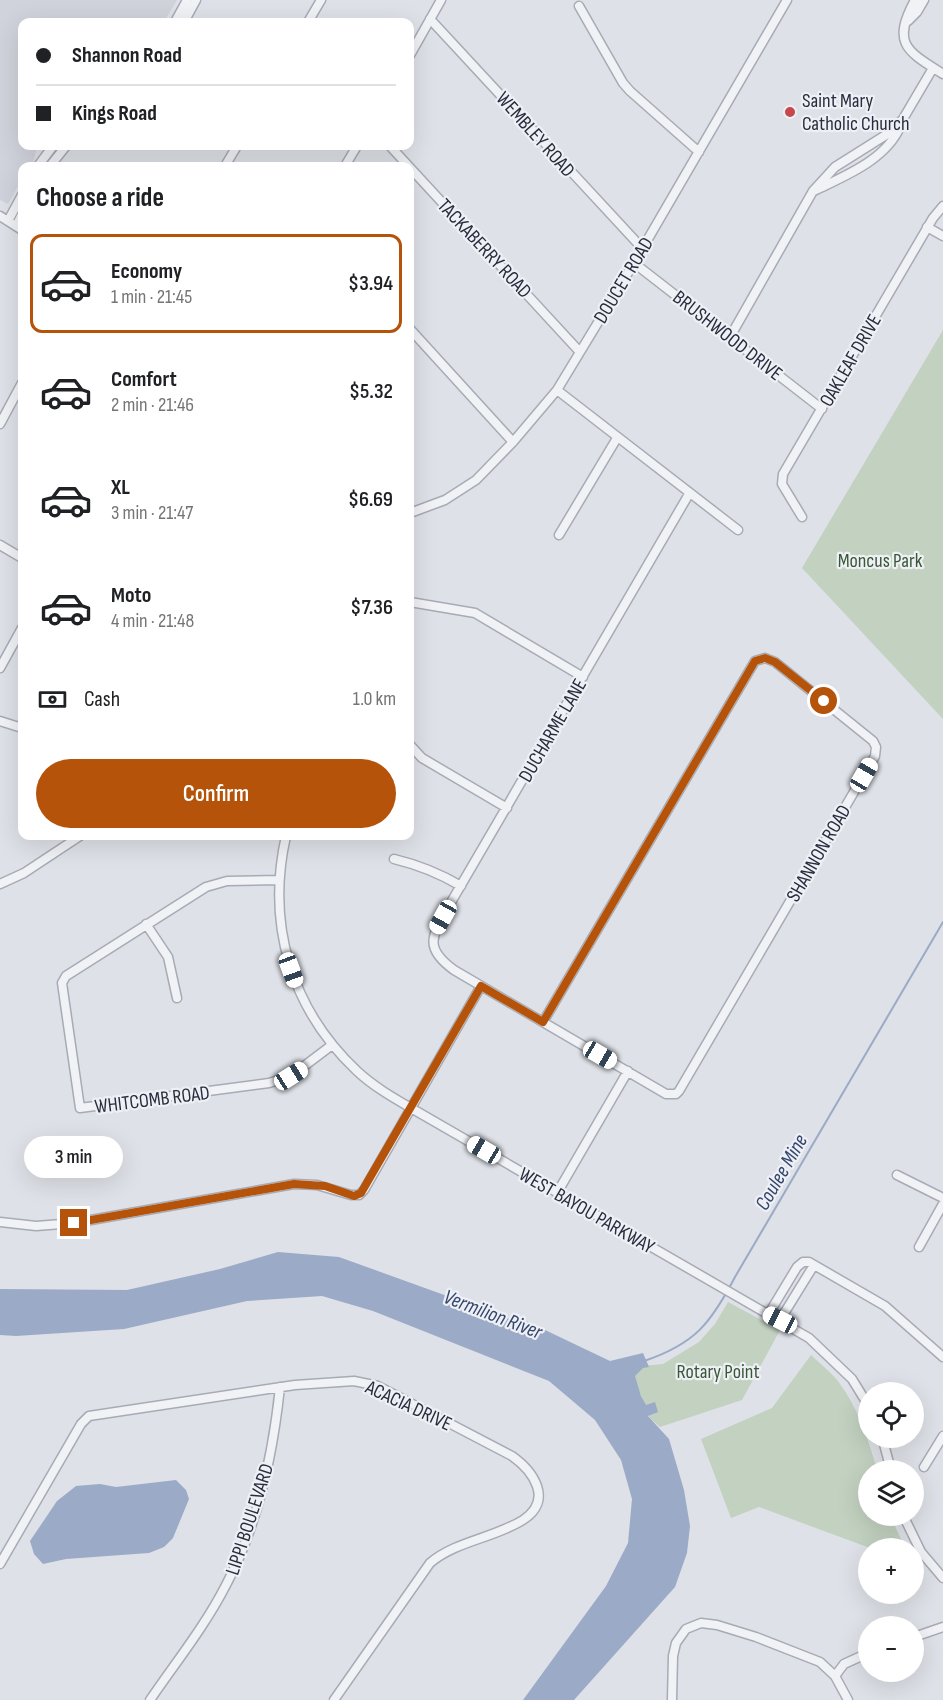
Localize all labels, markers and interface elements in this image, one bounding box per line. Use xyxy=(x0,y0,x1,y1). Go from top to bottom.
text: Shannon Road xyxy=(72,42,182,69)
street label: WEMBLEY ROAD xyxy=(491,87,580,182)
place label: Saint Mary Catholic Church xyxy=(802,89,910,136)
text: Kings Road xyxy=(72,100,157,127)
marker: Saint Mary Catholic Church xyxy=(783,105,797,119)
text: Choose a ride xyxy=(36,182,164,214)
street label: TACKABERRY ROAD xyxy=(432,194,536,303)
street label: DOUCET ROAD xyxy=(589,233,659,328)
icon: car xyxy=(39,257,93,311)
text: Economy xyxy=(111,258,182,285)
text: $3.94 xyxy=(348,270,393,297)
text: 1 min · 21:45 xyxy=(111,285,192,309)
street label: BRUSHWOOD DRIVE xyxy=(668,286,787,386)
street label: OAKLEAF DRIVE xyxy=(815,310,887,411)
icon: car xyxy=(39,365,93,419)
text: Comfort xyxy=(111,366,177,393)
text: $5.32 xyxy=(349,378,393,405)
text: 2 min · 21:46 xyxy=(111,393,194,417)
icon: car xyxy=(39,473,93,527)
text: XL xyxy=(111,474,130,501)
text: $6.69 xyxy=(348,486,393,513)
text: 3 min · 21:47 xyxy=(111,501,193,525)
park label: Moncus Park xyxy=(838,549,923,573)
icon: car xyxy=(39,581,93,635)
text: Moto xyxy=(111,582,151,609)
text: $7.36 xyxy=(350,594,393,621)
text: 4 min · 21:48 xyxy=(111,609,194,633)
street label: DUCHARME LANE xyxy=(514,675,592,786)
icon: cash xyxy=(36,683,69,716)
text: Cash xyxy=(84,686,120,713)
text: 1.0 km xyxy=(353,687,396,711)
route start xyxy=(810,687,837,714)
car xyxy=(847,755,881,795)
button: Confirm xyxy=(36,759,396,828)
street label: SHANNON ROAD xyxy=(781,801,856,906)
car xyxy=(426,897,460,937)
car xyxy=(276,950,306,990)
car xyxy=(580,1038,620,1072)
car xyxy=(271,1059,311,1093)
street label: WHITCOMB ROAD xyxy=(93,1081,211,1119)
water label: Coulee Mine xyxy=(750,1130,813,1215)
car xyxy=(464,1133,504,1167)
callout: 3 min xyxy=(25,1136,124,1178)
text: 3 min xyxy=(55,1145,92,1169)
street label: WEST BAYOU PARKWAY xyxy=(515,1162,659,1260)
route end xyxy=(60,1209,87,1236)
water label: Vermilion River xyxy=(440,1284,547,1345)
car xyxy=(760,1304,800,1336)
park label: Rotary Point xyxy=(676,1360,760,1384)
street label: ACACIA DRIVE xyxy=(361,1375,456,1436)
map controls xyxy=(858,1382,924,1682)
button: locate xyxy=(858,1382,924,1448)
street label: LIPPI BOULEVARD xyxy=(221,1460,279,1578)
button: layers xyxy=(858,1460,924,1526)
button: + xyxy=(858,1538,924,1604)
button: − xyxy=(858,1616,924,1682)

